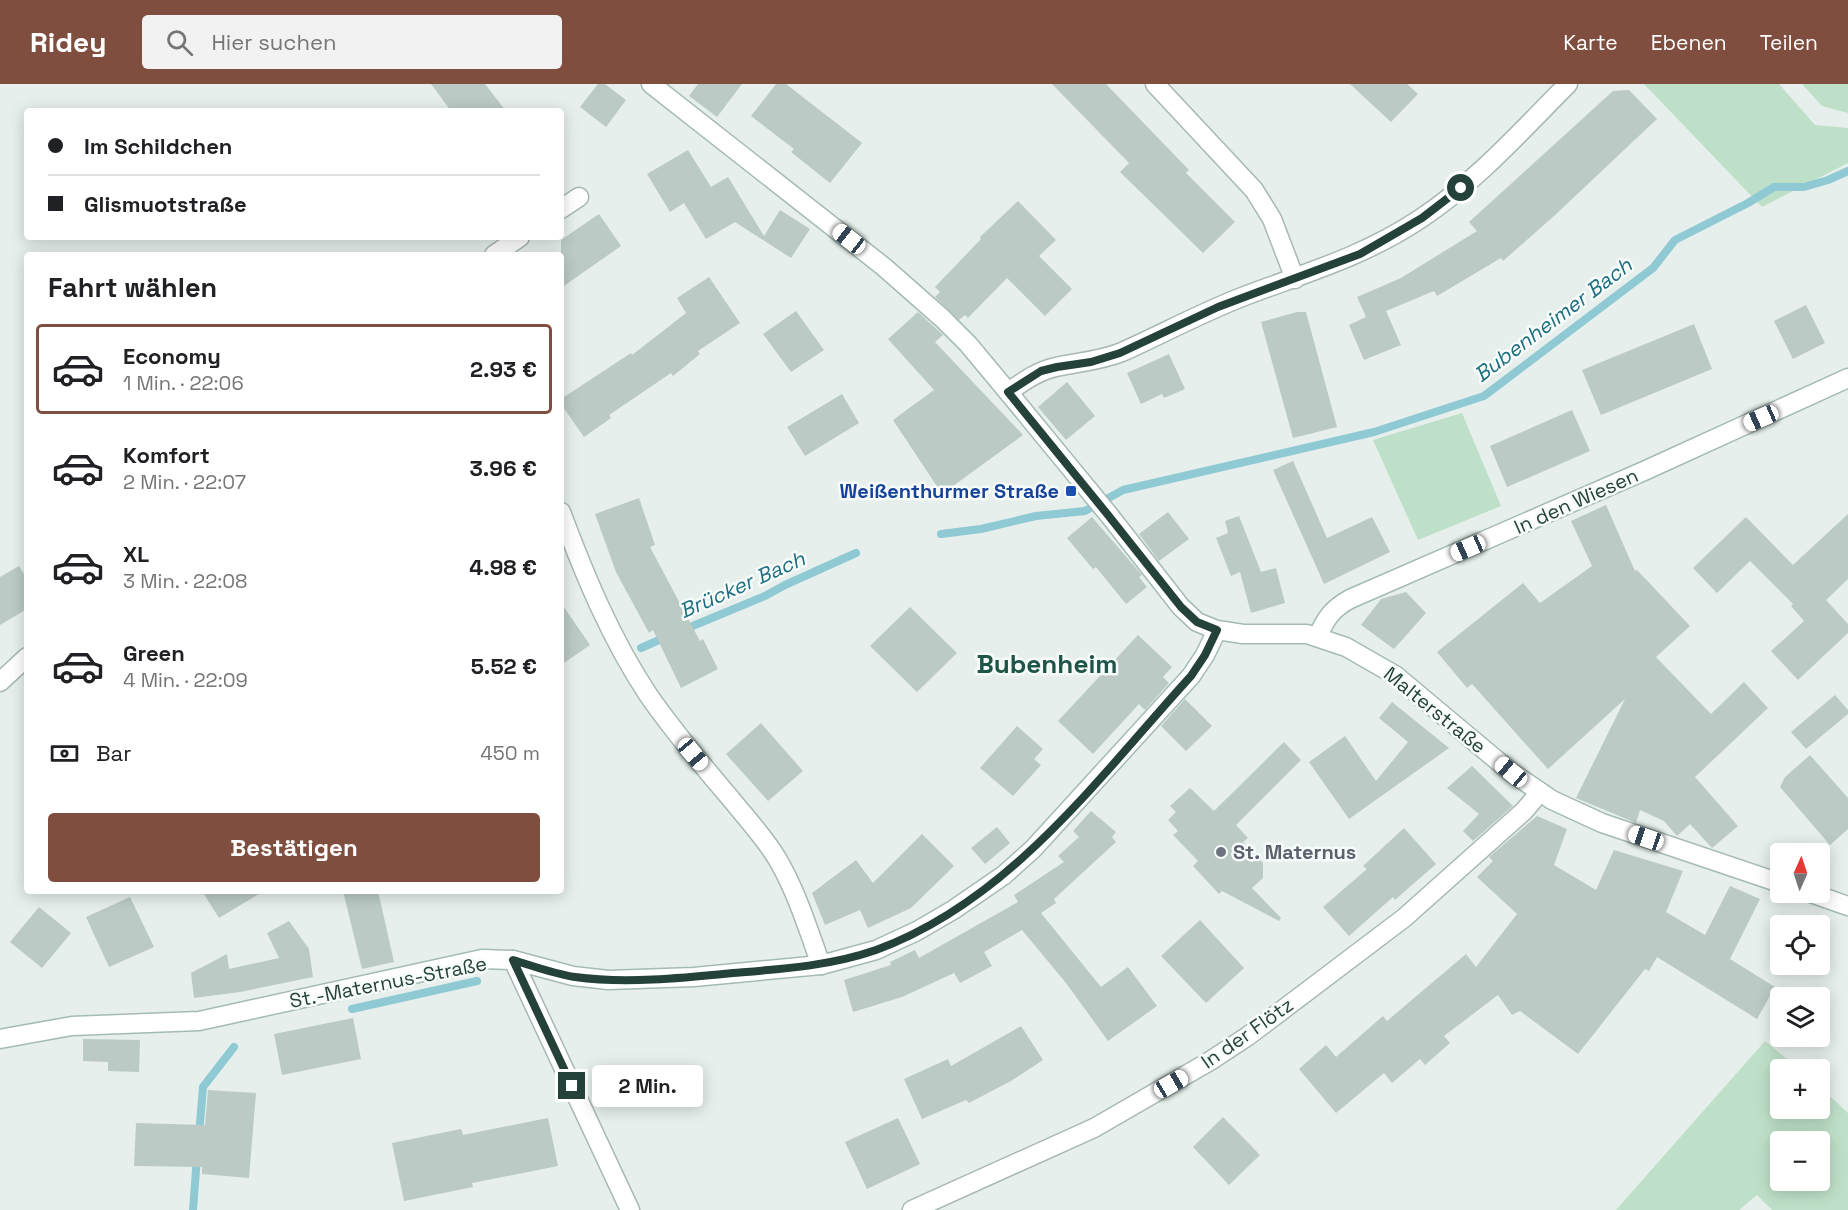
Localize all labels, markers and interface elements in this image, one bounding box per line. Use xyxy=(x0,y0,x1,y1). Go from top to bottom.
search box xyxy=(142,15,562,69)
text: Ridey xyxy=(30,24,106,60)
icon: search xyxy=(163,26,196,59)
text: Hier suchen xyxy=(211,28,336,56)
text: Karte xyxy=(1563,29,1618,56)
text: Ebenen xyxy=(1651,29,1727,56)
text: Teilen xyxy=(1760,29,1818,56)
text: Im Schildchen xyxy=(84,132,232,160)
route start xyxy=(1447,174,1474,201)
text: Glismuotstraße xyxy=(84,190,247,218)
car xyxy=(829,221,869,257)
water label: Bubenheimer Bach xyxy=(1468,251,1638,388)
text: Fahrt wählen xyxy=(48,270,217,305)
icon: car xyxy=(51,342,105,396)
text: Economy xyxy=(123,342,221,370)
text: 2.93 € xyxy=(470,355,537,383)
text: 1 Min. · 22:06 xyxy=(123,370,244,396)
car xyxy=(1741,402,1781,434)
icon: car xyxy=(51,441,105,495)
text: Komfort xyxy=(123,441,210,469)
text: 3.96 € xyxy=(469,454,537,482)
street label: In den Wiesen xyxy=(1510,462,1642,540)
text: 2 Min. · 22:07 xyxy=(123,469,246,495)
place label: Weißenthurmer Straße xyxy=(840,478,1059,504)
marker: Weißenthurmer Straße xyxy=(1064,484,1078,498)
car xyxy=(1448,532,1488,564)
icon: car xyxy=(51,540,105,594)
text: XL xyxy=(123,540,149,568)
water label: Brücker Bach xyxy=(675,544,810,624)
text: 4.98 € xyxy=(469,553,537,581)
text: 3 Min. · 22:08 xyxy=(123,568,248,594)
icon: car xyxy=(51,639,105,693)
text: Green xyxy=(123,639,185,667)
district label: Bubenheim xyxy=(976,647,1118,681)
text: 5.52 € xyxy=(471,652,537,680)
street label: Malterstraße xyxy=(1379,661,1491,759)
text: 4 Min. · 22:09 xyxy=(123,667,248,693)
car xyxy=(675,734,711,774)
icon: cash xyxy=(48,737,81,770)
text: Bar xyxy=(96,739,132,767)
text: 450 m xyxy=(480,740,540,766)
car xyxy=(1491,754,1531,790)
button: Bestätigen xyxy=(48,813,540,882)
car xyxy=(1626,824,1666,852)
place label: St. Maternus xyxy=(1233,839,1356,865)
north arrow xyxy=(1770,843,1830,903)
map controls xyxy=(1770,843,1830,1191)
marker: St. Maternus xyxy=(1214,845,1228,859)
button: locate xyxy=(1770,915,1830,975)
street label: St.-Maternus-Straße xyxy=(287,950,489,1014)
button: layers xyxy=(1770,987,1830,1047)
street label: In der Flötz xyxy=(1196,992,1298,1074)
button: + xyxy=(1770,1059,1830,1119)
callout: 2 Min. xyxy=(593,1065,704,1107)
car xyxy=(1151,1067,1191,1101)
route end xyxy=(558,1072,585,1099)
text: 2 Min. xyxy=(618,1073,677,1099)
button: − xyxy=(1770,1131,1830,1191)

